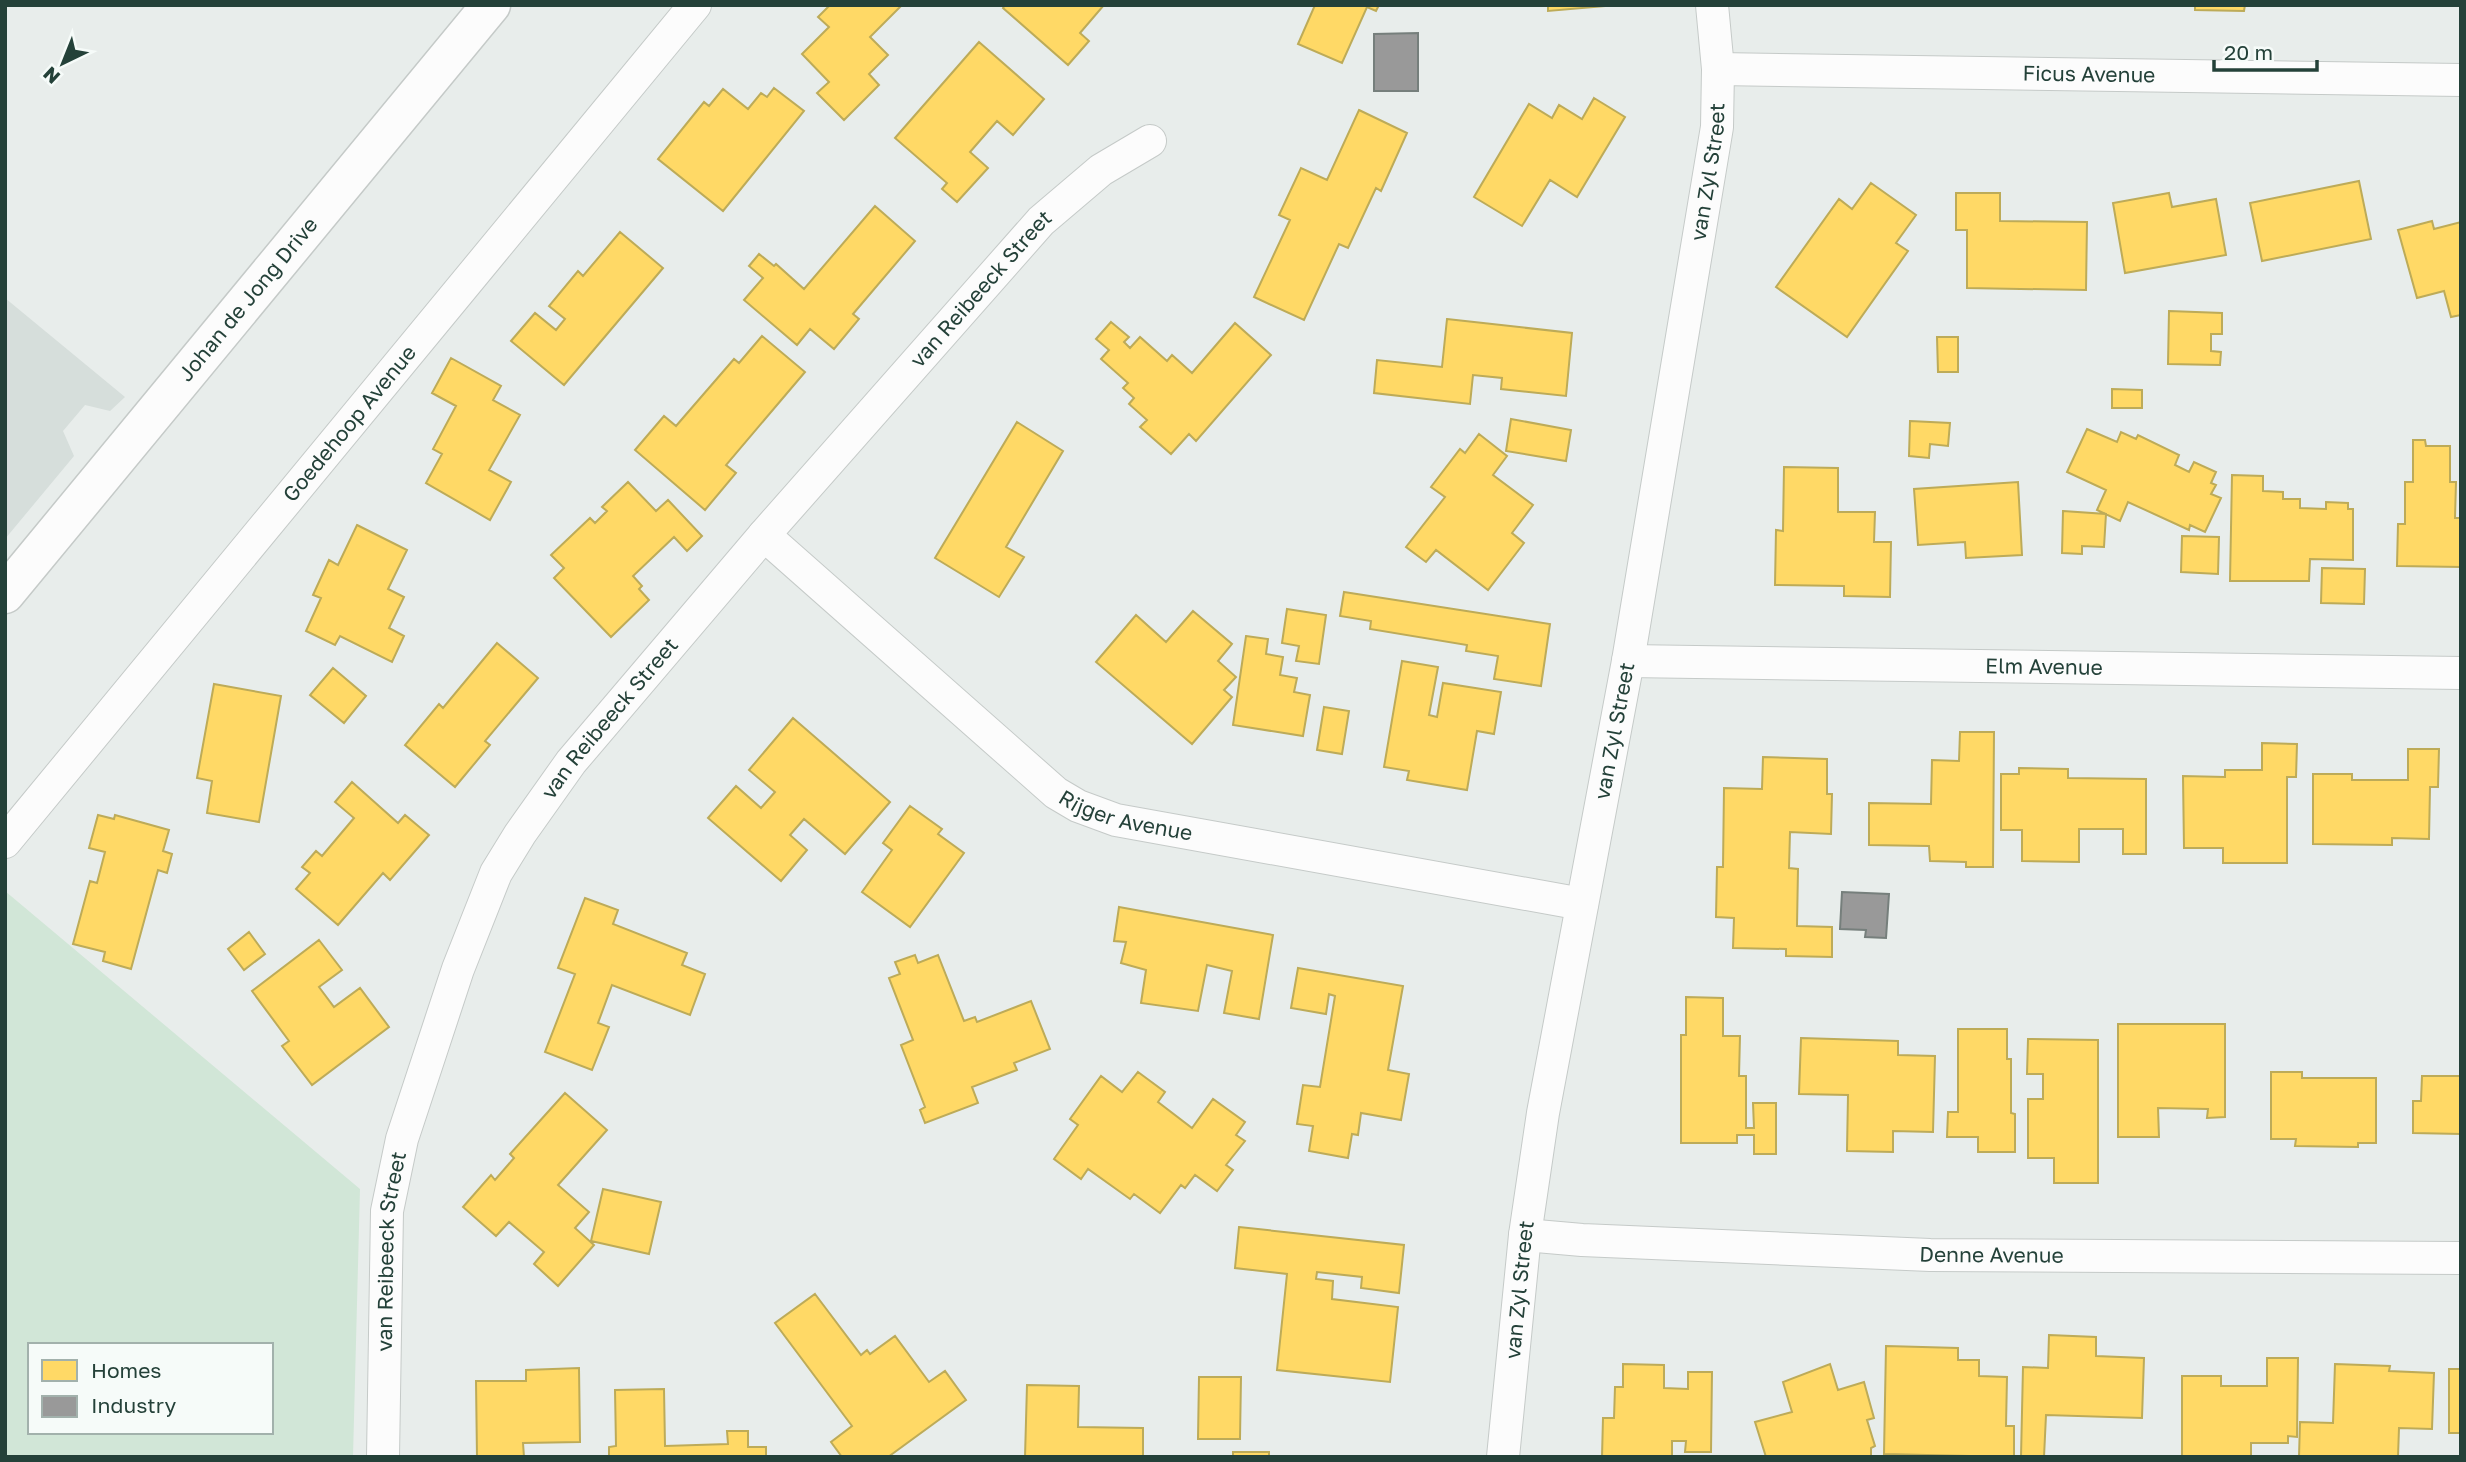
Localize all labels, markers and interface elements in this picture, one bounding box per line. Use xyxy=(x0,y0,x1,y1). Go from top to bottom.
north arrow xyxy=(28,28,98,98)
scale bar xyxy=(2214,28,2317,72)
text: 20 m xyxy=(2224,39,2273,65)
street label: Ficus Avenue xyxy=(2022,60,2156,87)
text: N xyxy=(38,62,64,89)
street label: van Zyl Street xyxy=(1684,103,1729,243)
street label: van Reibeeck Street xyxy=(904,204,1056,372)
street label: Johan de Jong Drive xyxy=(172,211,323,386)
street label: Goedehoop Avenue xyxy=(277,340,421,507)
street label: van Reibeeck Street xyxy=(535,632,683,804)
street label: Elm Avenue xyxy=(1985,652,2103,680)
street label: van Zyl Street xyxy=(1588,660,1639,802)
street label: Rijger Avenue xyxy=(1054,784,1195,846)
street label: van Reibeeck Street xyxy=(371,1149,411,1352)
street label: van Zyl Street xyxy=(1499,1219,1539,1360)
street label: Denne Avenue xyxy=(1919,1241,2064,1268)
legend xyxy=(28,1343,273,1434)
text: Homes xyxy=(91,1357,161,1383)
text: Industry xyxy=(91,1392,176,1418)

